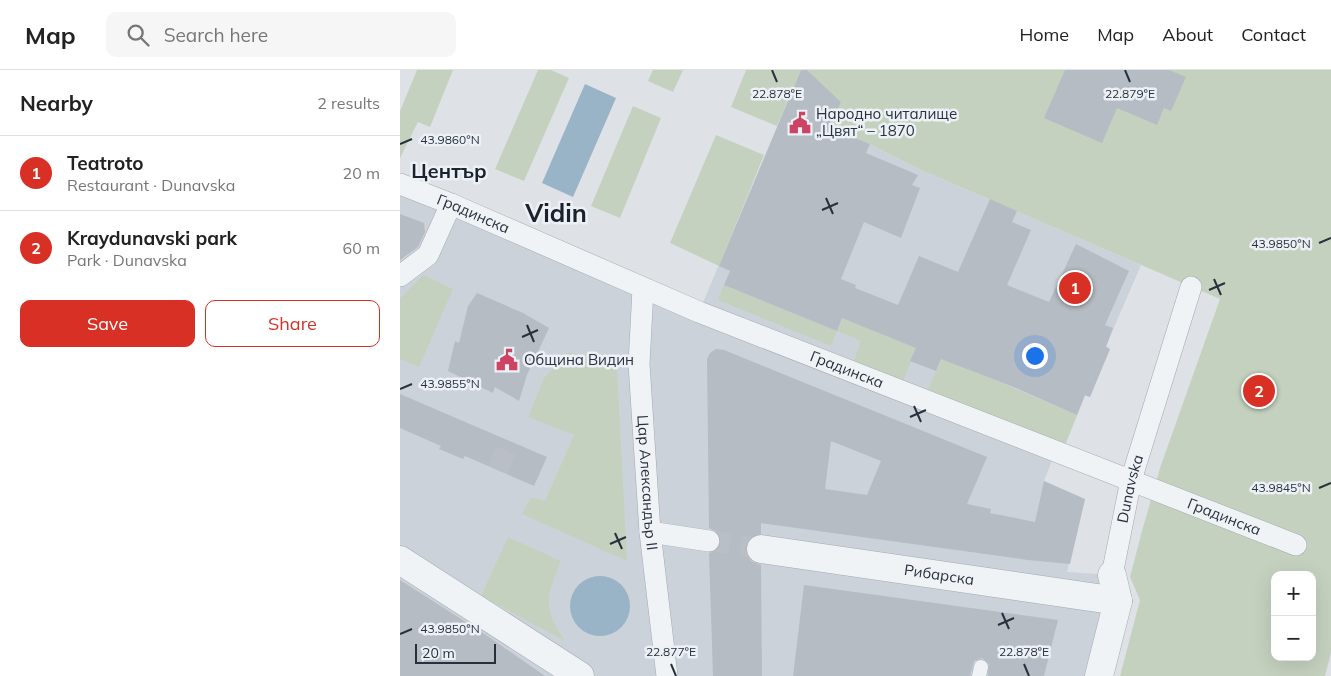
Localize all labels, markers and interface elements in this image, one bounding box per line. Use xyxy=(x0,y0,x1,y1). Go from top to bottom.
search box xyxy=(106,12,456,57)
text: Map xyxy=(25,20,76,50)
icon: search xyxy=(124,21,152,49)
text: Search here xyxy=(164,23,268,47)
text: Home xyxy=(1019,23,1069,46)
text: Map xyxy=(1097,23,1134,46)
text: About xyxy=(1162,23,1213,46)
text: Contact xyxy=(1241,23,1306,46)
text: 22.878°E xyxy=(752,86,802,101)
text: 22.879°E xyxy=(1105,86,1155,101)
text: Nearby xyxy=(20,90,93,116)
text: 2 results xyxy=(317,93,380,113)
place label: Народно читалище „Цвят“ – 1870 xyxy=(816,104,957,140)
public building icon: Народно читалище „Цвят“ – 1870 xyxy=(787,110,813,136)
text: 43.9860°N xyxy=(420,132,480,147)
text: Teatroto xyxy=(67,151,144,175)
district label: Център xyxy=(411,158,487,183)
text: 1 xyxy=(31,163,41,183)
text: 20 m xyxy=(343,163,380,183)
text: Restaurant · Dunavska xyxy=(67,175,235,195)
street label: Градинска xyxy=(434,189,513,237)
district label: Vidin xyxy=(524,197,587,228)
text: Kraydunavski park xyxy=(67,226,237,250)
text: 43.9850°N xyxy=(1251,236,1311,251)
text: 2 xyxy=(31,238,41,258)
text: 60 m xyxy=(343,238,380,258)
text: Park · Dunavska xyxy=(67,250,187,270)
pin: 1 xyxy=(1059,269,1091,307)
button: Save xyxy=(20,300,195,347)
button: Share xyxy=(205,300,380,347)
your location xyxy=(1022,343,1048,369)
street label: Градинска xyxy=(808,346,887,392)
public building icon: Община Видин xyxy=(494,347,520,373)
place label: Община Видин xyxy=(524,350,634,369)
pin: 2 xyxy=(1243,372,1275,410)
text: 43.9855°N xyxy=(420,376,480,391)
street label: Цар Александър II xyxy=(633,414,662,551)
street label: Dunavska xyxy=(1113,452,1147,525)
text: 43.9845°N xyxy=(1251,480,1311,495)
street label: Градинска xyxy=(1185,494,1264,539)
street label: Рибарска xyxy=(903,560,975,589)
map controls xyxy=(1271,571,1316,661)
button: + xyxy=(1271,571,1316,616)
button: − xyxy=(1271,616,1316,661)
text: 43.9850°N xyxy=(420,621,480,636)
scale bar xyxy=(415,641,496,664)
text: 20 m xyxy=(422,644,455,662)
text: 22.877°E xyxy=(646,644,696,659)
text: 22.878°E xyxy=(999,644,1049,659)

